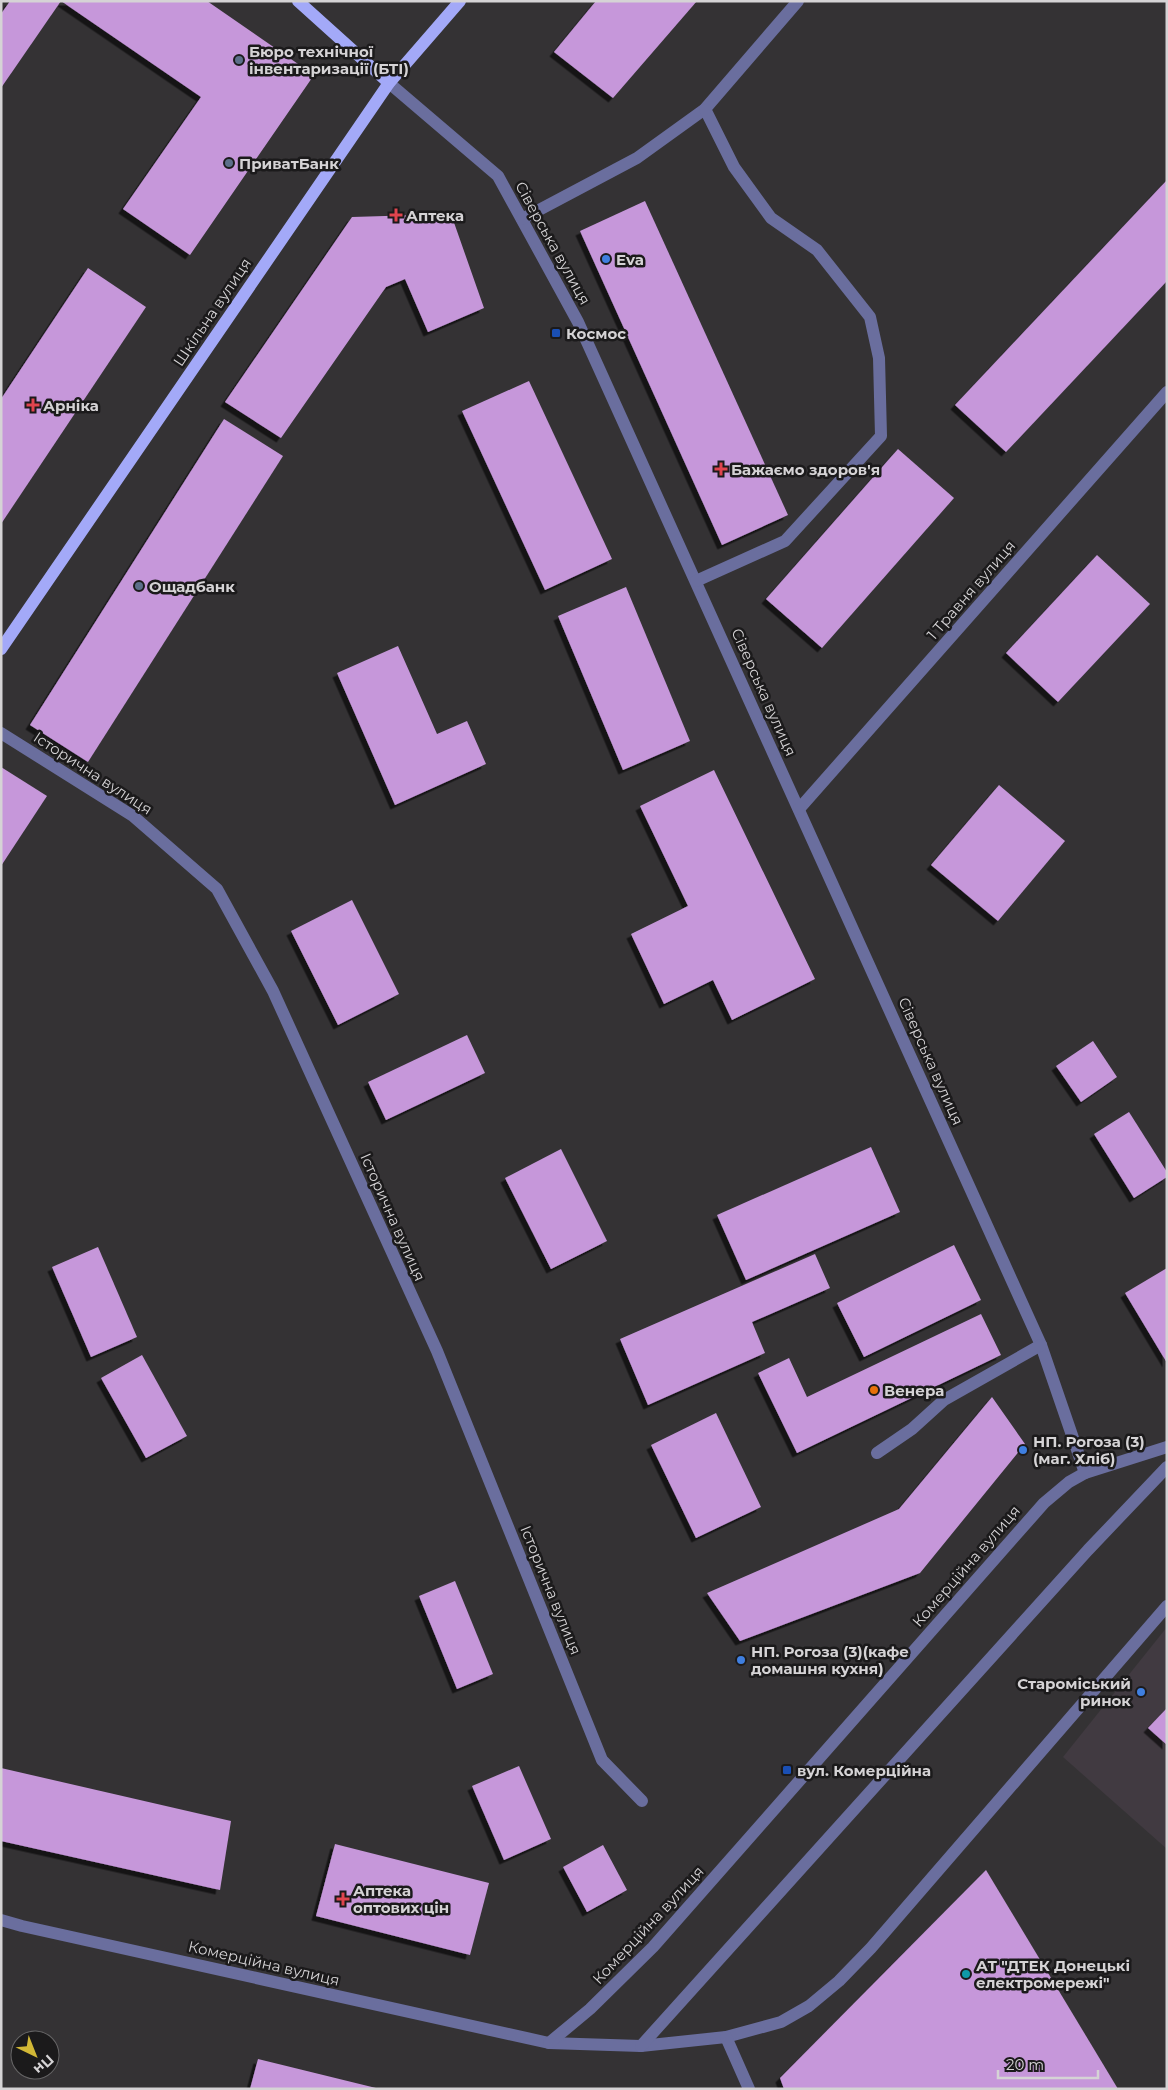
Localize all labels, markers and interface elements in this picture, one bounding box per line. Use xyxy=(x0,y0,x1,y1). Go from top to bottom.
place label: Бюро технічної інвентаризації (БТІ) xyxy=(249,42,409,78)
marker: Бюро технічної інвентаризації (БТІ) xyxy=(233,54,245,66)
place label: ПриватБанк xyxy=(239,154,339,173)
marker: ПриватБанк xyxy=(223,157,235,169)
street label: Сіверська вулиця xyxy=(511,178,595,308)
place label: Аптека xyxy=(406,206,464,225)
marker: Аптека xyxy=(390,209,402,221)
place label: Eva xyxy=(616,250,644,269)
marker: Eva xyxy=(600,253,612,265)
street label: Шкільна вулиця xyxy=(169,254,255,370)
place label: Космос xyxy=(566,324,626,343)
marker: Космос xyxy=(550,327,562,339)
place label: Арніка xyxy=(43,396,99,415)
marker: Арніка xyxy=(27,399,39,411)
place label: Бажаємо здоров'я xyxy=(731,460,880,479)
marker: Бажаємо здоров'я xyxy=(715,463,727,475)
street label: 1 Травня вулиця xyxy=(923,536,1019,644)
place label: Ощадбанк xyxy=(149,577,235,596)
marker: Ощадбанк xyxy=(133,580,145,592)
street label: Сіверська вулиця xyxy=(727,625,801,759)
street label: Історична вулиця xyxy=(30,727,156,819)
street label: Сіверська вулиця xyxy=(894,994,968,1128)
street label: Історична вулиця xyxy=(356,1150,430,1284)
place label: Венера xyxy=(884,1381,944,1400)
marker: Венера xyxy=(868,1384,880,1396)
place label: НП. Рогоза (3) (маг. Хліб) xyxy=(1033,1432,1145,1468)
marker: НП. Рогоза (3) (маг. Хліб) xyxy=(1017,1444,1029,1456)
street label: Комерційна вулиця xyxy=(908,1501,1024,1631)
street label: Історична вулиця xyxy=(516,1523,586,1657)
place label: НП. Рогоза (3)(кафе домашня кухня) xyxy=(751,1642,909,1678)
marker: НП. Рогоза (3)(кафе домашня кухня) xyxy=(735,1654,747,1666)
place label: Староміський ринок xyxy=(1017,1674,1131,1710)
marker: Староміський ринок xyxy=(1135,1686,1147,1698)
place label: вул. Комерційна xyxy=(797,1761,931,1780)
marker: вул. Комерційна xyxy=(781,1764,793,1776)
street label: Комерційна вулиця xyxy=(588,1862,708,1988)
place label: Аптека оптових цін xyxy=(353,1881,449,1917)
marker: Аптека оптових цін xyxy=(337,1893,349,1905)
street label: Комерційна вулиця xyxy=(186,1936,342,1990)
place label: АТ "ДТЕК Донецькі електромережі" xyxy=(976,1956,1130,1992)
marker: АТ "ДТЕК Донецькі електромережі" xyxy=(960,1968,972,1980)
north arrow xyxy=(10,2030,60,2080)
scale bar xyxy=(998,2048,1098,2080)
text: Пн xyxy=(30,2051,58,2078)
text: 20 m xyxy=(1006,2055,1044,2074)

